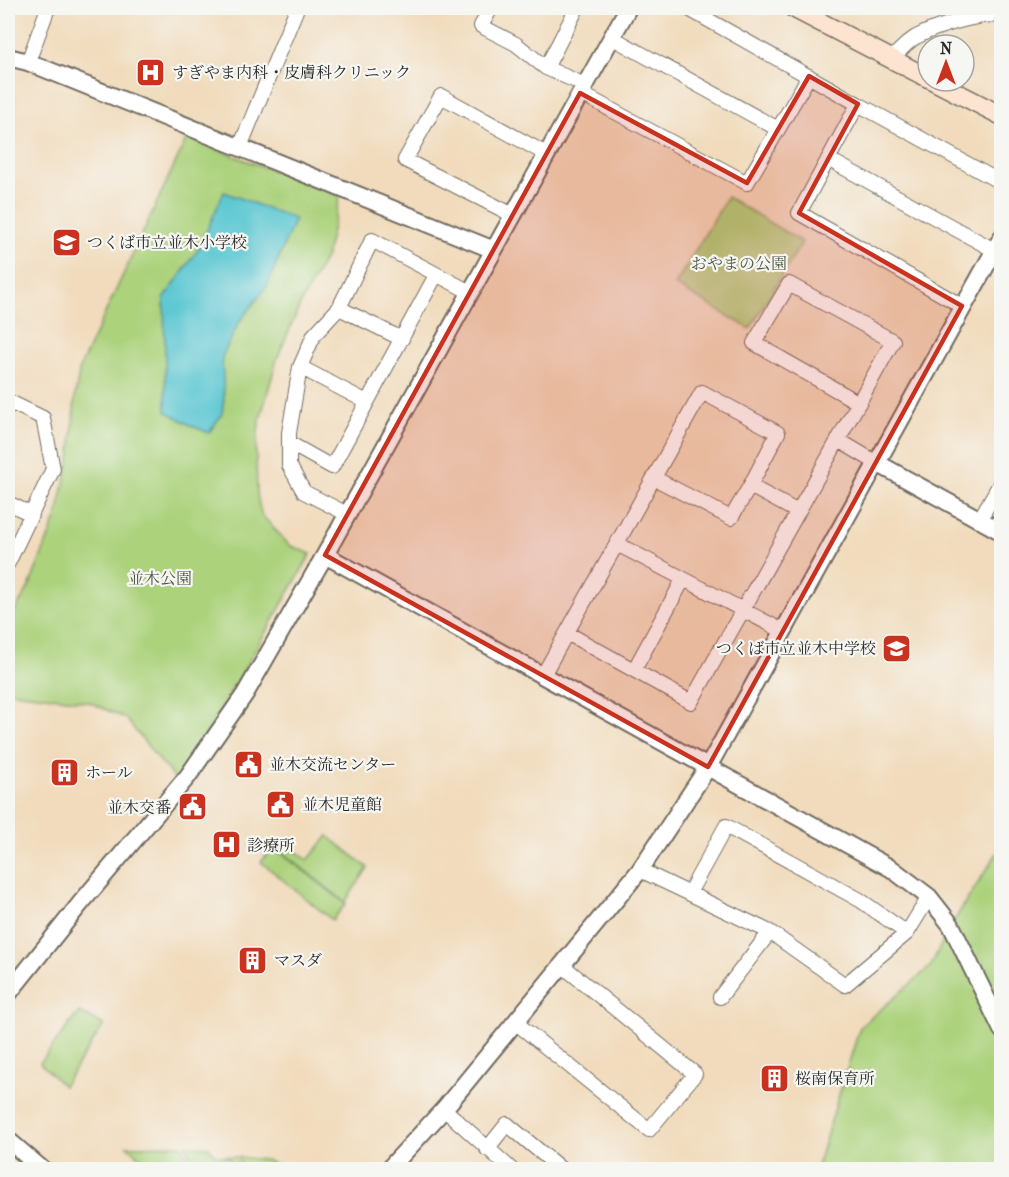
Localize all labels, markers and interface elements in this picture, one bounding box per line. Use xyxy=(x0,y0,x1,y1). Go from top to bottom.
north arrow xyxy=(916,33,976,93)
text: N xyxy=(940,39,953,58)
hospital icon: すぎやま内科・皮膚科クリニック xyxy=(135,56,167,88)
place label: すぎやま内科・皮膚科クリニック xyxy=(172,63,411,82)
school or university icon: つくば市立並木小学校 xyxy=(50,226,82,258)
place label: つくば市立並木小学校 xyxy=(87,233,247,252)
park label: おやまの公園 xyxy=(691,254,787,273)
park label: 並木公園 xyxy=(128,569,192,588)
school or university icon: つくば市立並木中学校 xyxy=(881,632,913,664)
place label: つくば市立並木中学校 xyxy=(716,639,876,658)
public building icon: 並木交流センター xyxy=(232,748,264,780)
place label: 並木交流センター xyxy=(269,755,396,774)
building icon: ホール xyxy=(48,756,80,788)
place label: ホール xyxy=(85,763,133,782)
public building icon: 並木児童館 xyxy=(265,788,297,820)
public building icon: 並木交番 xyxy=(176,791,208,823)
place label: 並木児童館 xyxy=(302,795,382,814)
place label: 並木交番 xyxy=(107,798,171,817)
hospital icon: 診療所 xyxy=(210,829,242,861)
place label: 診療所 xyxy=(247,836,295,855)
building icon: マスダ xyxy=(237,944,269,976)
place label: マスダ xyxy=(274,951,322,970)
building icon: 桜南保育所 xyxy=(758,1062,790,1094)
place label: 桜南保育所 xyxy=(795,1069,875,1088)

